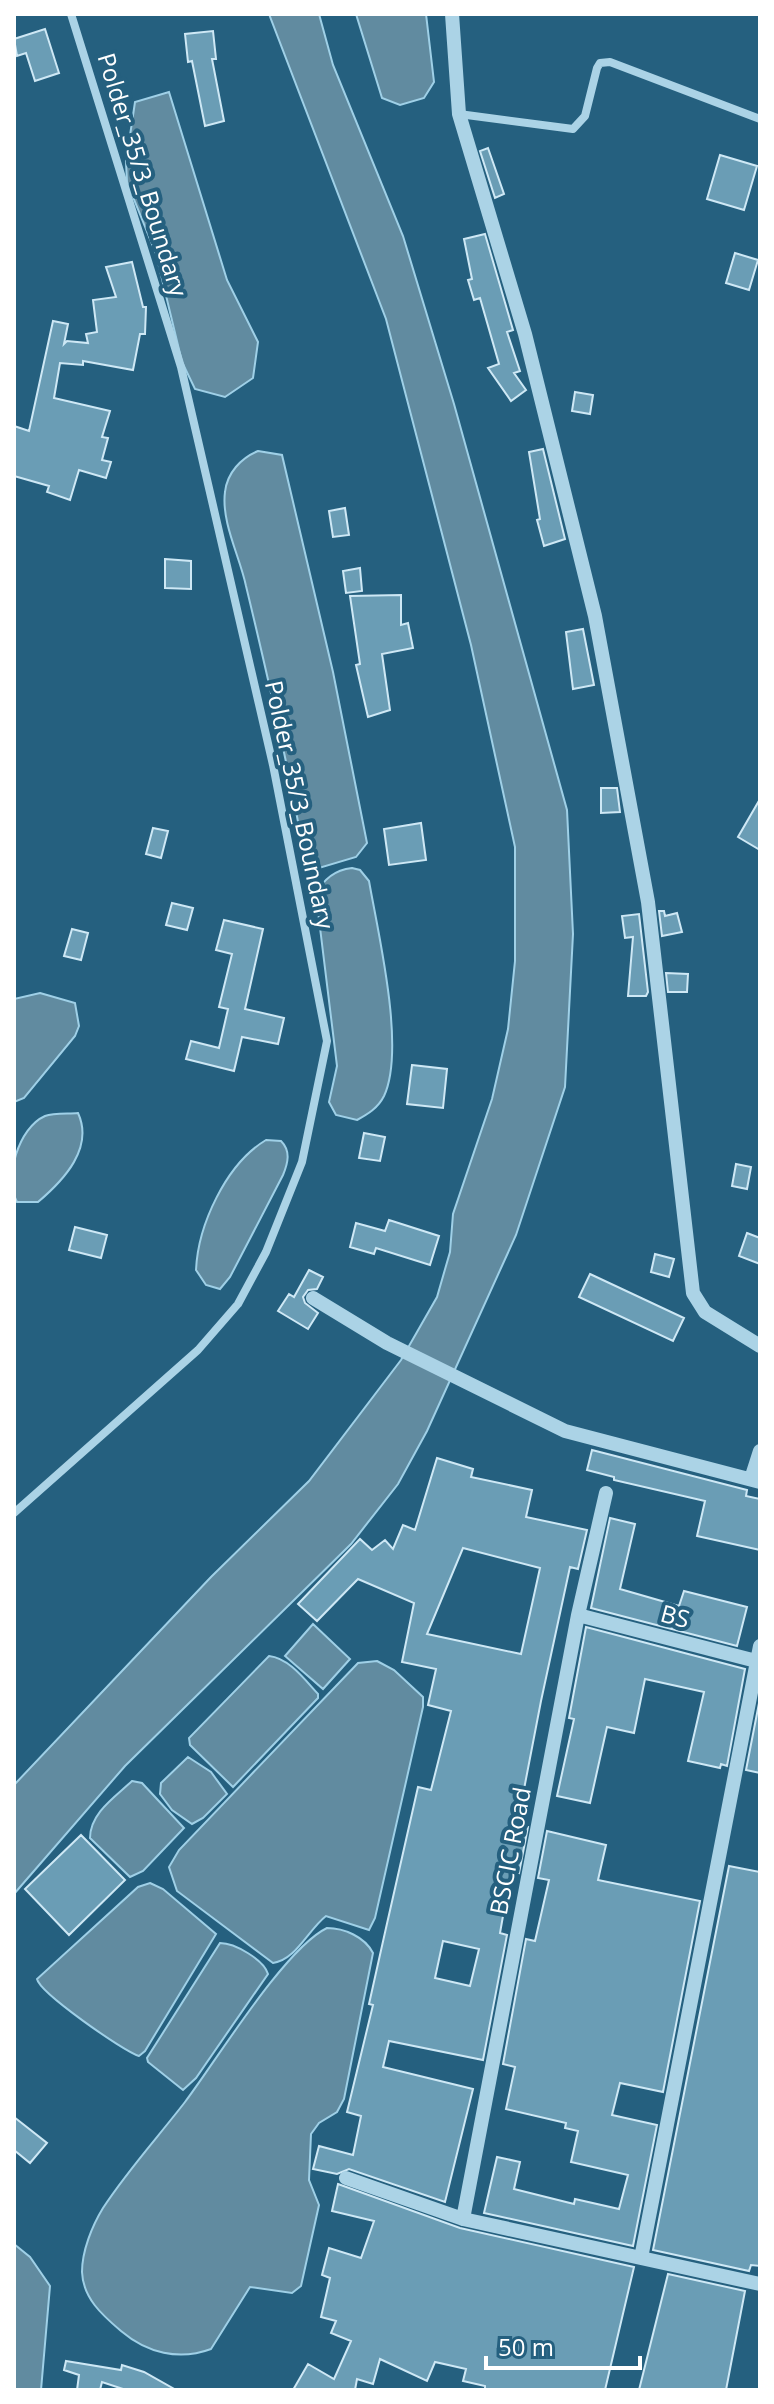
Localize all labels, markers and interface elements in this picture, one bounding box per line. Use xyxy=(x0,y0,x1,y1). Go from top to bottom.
street label: Polder_35/3_Boundary xyxy=(91,49,197,301)
street label: Polder_35/3_Boundary xyxy=(258,677,343,933)
street label: BS xyxy=(657,1596,694,1635)
street label: BSCIC Road xyxy=(481,1784,538,1917)
scale bar xyxy=(486,2320,640,2370)
text: 50 m xyxy=(498,2330,554,2363)

